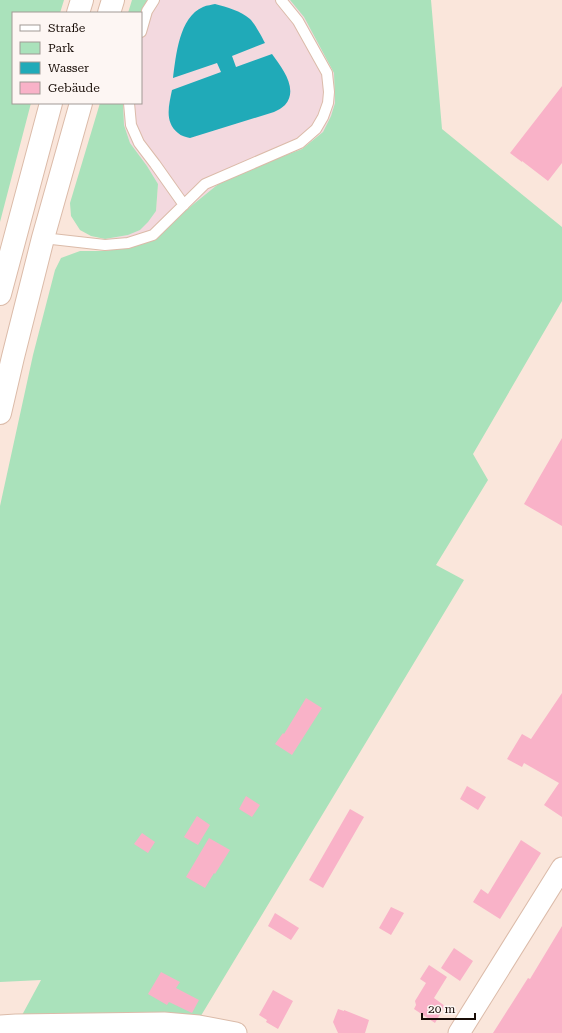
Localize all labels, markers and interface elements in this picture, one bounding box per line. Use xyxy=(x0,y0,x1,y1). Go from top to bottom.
legend xyxy=(12,12,142,104)
text: Straße xyxy=(48,21,86,35)
text: Park xyxy=(48,41,75,55)
text: Wasser xyxy=(48,61,89,75)
text: Gebäude xyxy=(48,81,100,95)
scale bar xyxy=(422,995,475,1021)
text: 20 m xyxy=(428,1002,455,1016)

